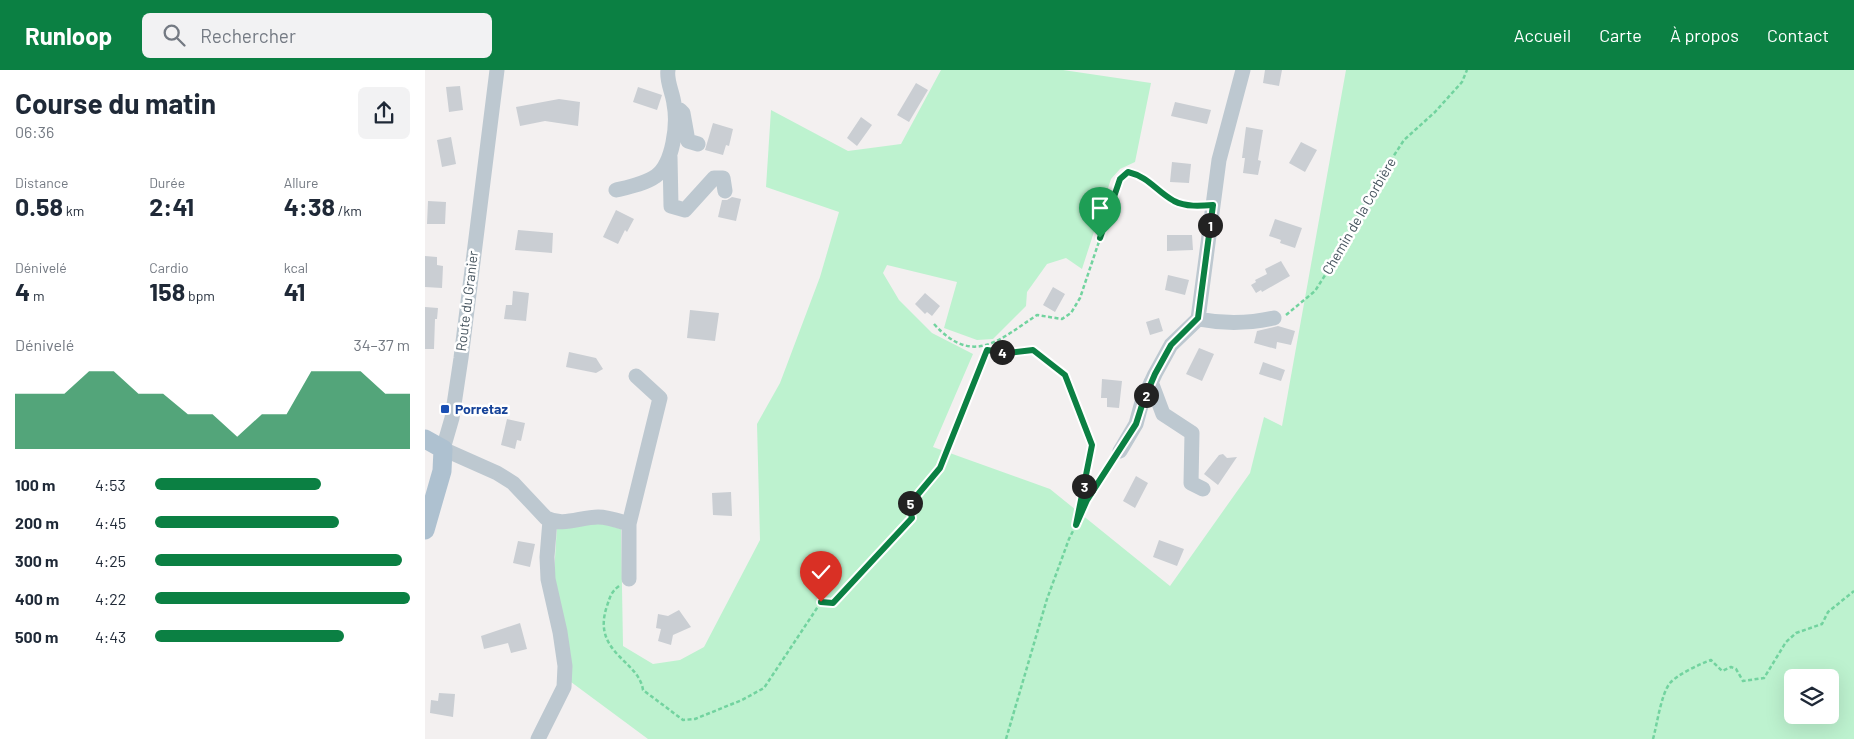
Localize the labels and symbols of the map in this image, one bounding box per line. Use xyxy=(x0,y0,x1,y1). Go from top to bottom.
street label: Chemin de la Corbière xyxy=(1318,154,1399,277)
pin xyxy=(1079,187,1121,238)
pin: 1 xyxy=(1197,212,1223,238)
street label: Route du Granier xyxy=(452,250,481,352)
pin: 4 xyxy=(989,340,1015,364)
pin: 2 xyxy=(1133,382,1159,408)
place label: Porretaz xyxy=(455,400,508,417)
marker: Porretaz xyxy=(439,403,451,415)
pin: 3 xyxy=(1071,474,1097,498)
pin: 5 xyxy=(897,490,923,516)
pin xyxy=(800,551,842,602)

